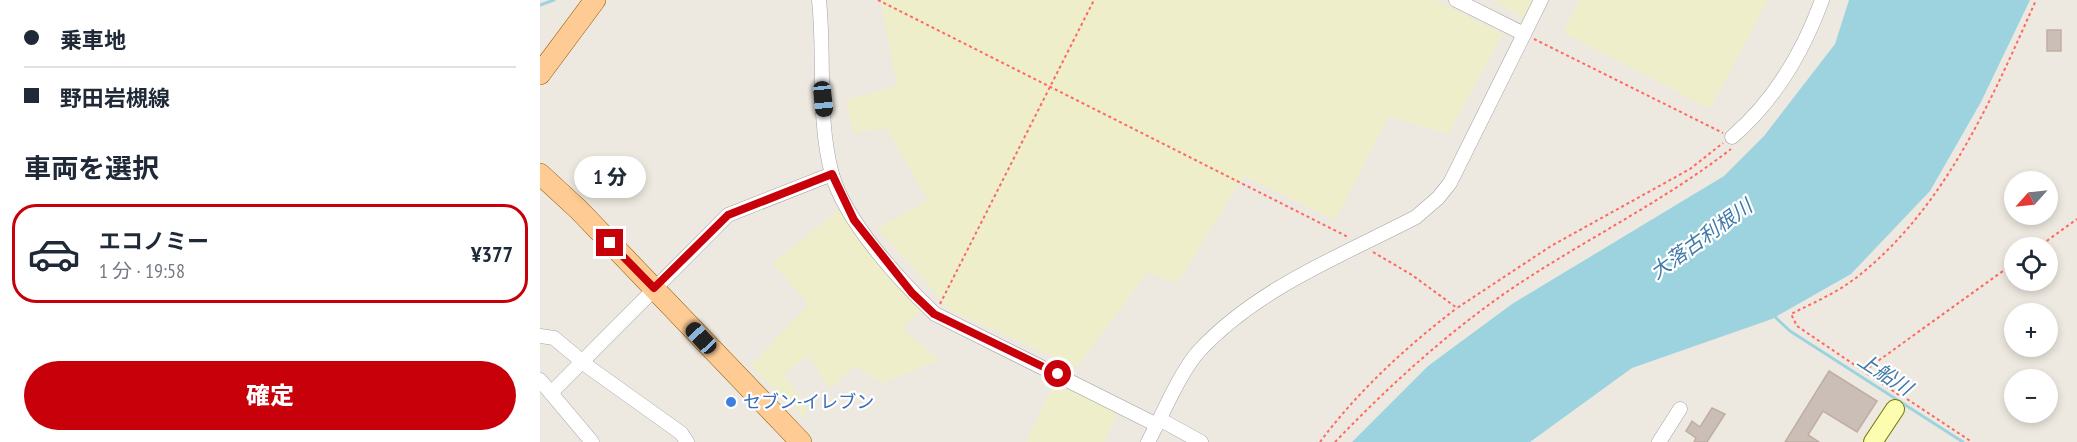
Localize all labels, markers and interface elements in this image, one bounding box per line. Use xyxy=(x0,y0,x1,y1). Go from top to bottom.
text: 乗車地 xyxy=(60,26,126,54)
car xyxy=(812,80,834,118)
text: 野田岩槻線 xyxy=(60,84,170,112)
text: 車両を選択 xyxy=(24,151,159,185)
callout: 1 分 xyxy=(574,156,646,198)
text: 1 分 xyxy=(593,164,627,190)
north arrow xyxy=(2004,171,2058,225)
map controls xyxy=(2004,171,2058,423)
water label: 大落古利根川 xyxy=(1645,192,1759,285)
icon: car xyxy=(27,227,81,281)
text: エコノミー xyxy=(99,227,209,255)
route end xyxy=(596,229,623,256)
button: locate xyxy=(2004,237,2058,291)
text: ¥377 xyxy=(471,240,513,268)
text: 1 分 · 19:58 xyxy=(99,258,185,284)
button: + xyxy=(2004,303,2058,357)
car xyxy=(682,319,720,357)
water label: 上船川 xyxy=(1853,347,1919,402)
route start xyxy=(1044,360,1071,387)
button: 確定 xyxy=(24,361,516,430)
button: − xyxy=(2004,369,2058,423)
place label: セブン-イレブン xyxy=(743,390,874,413)
marker: セブン-イレブン xyxy=(724,395,738,409)

